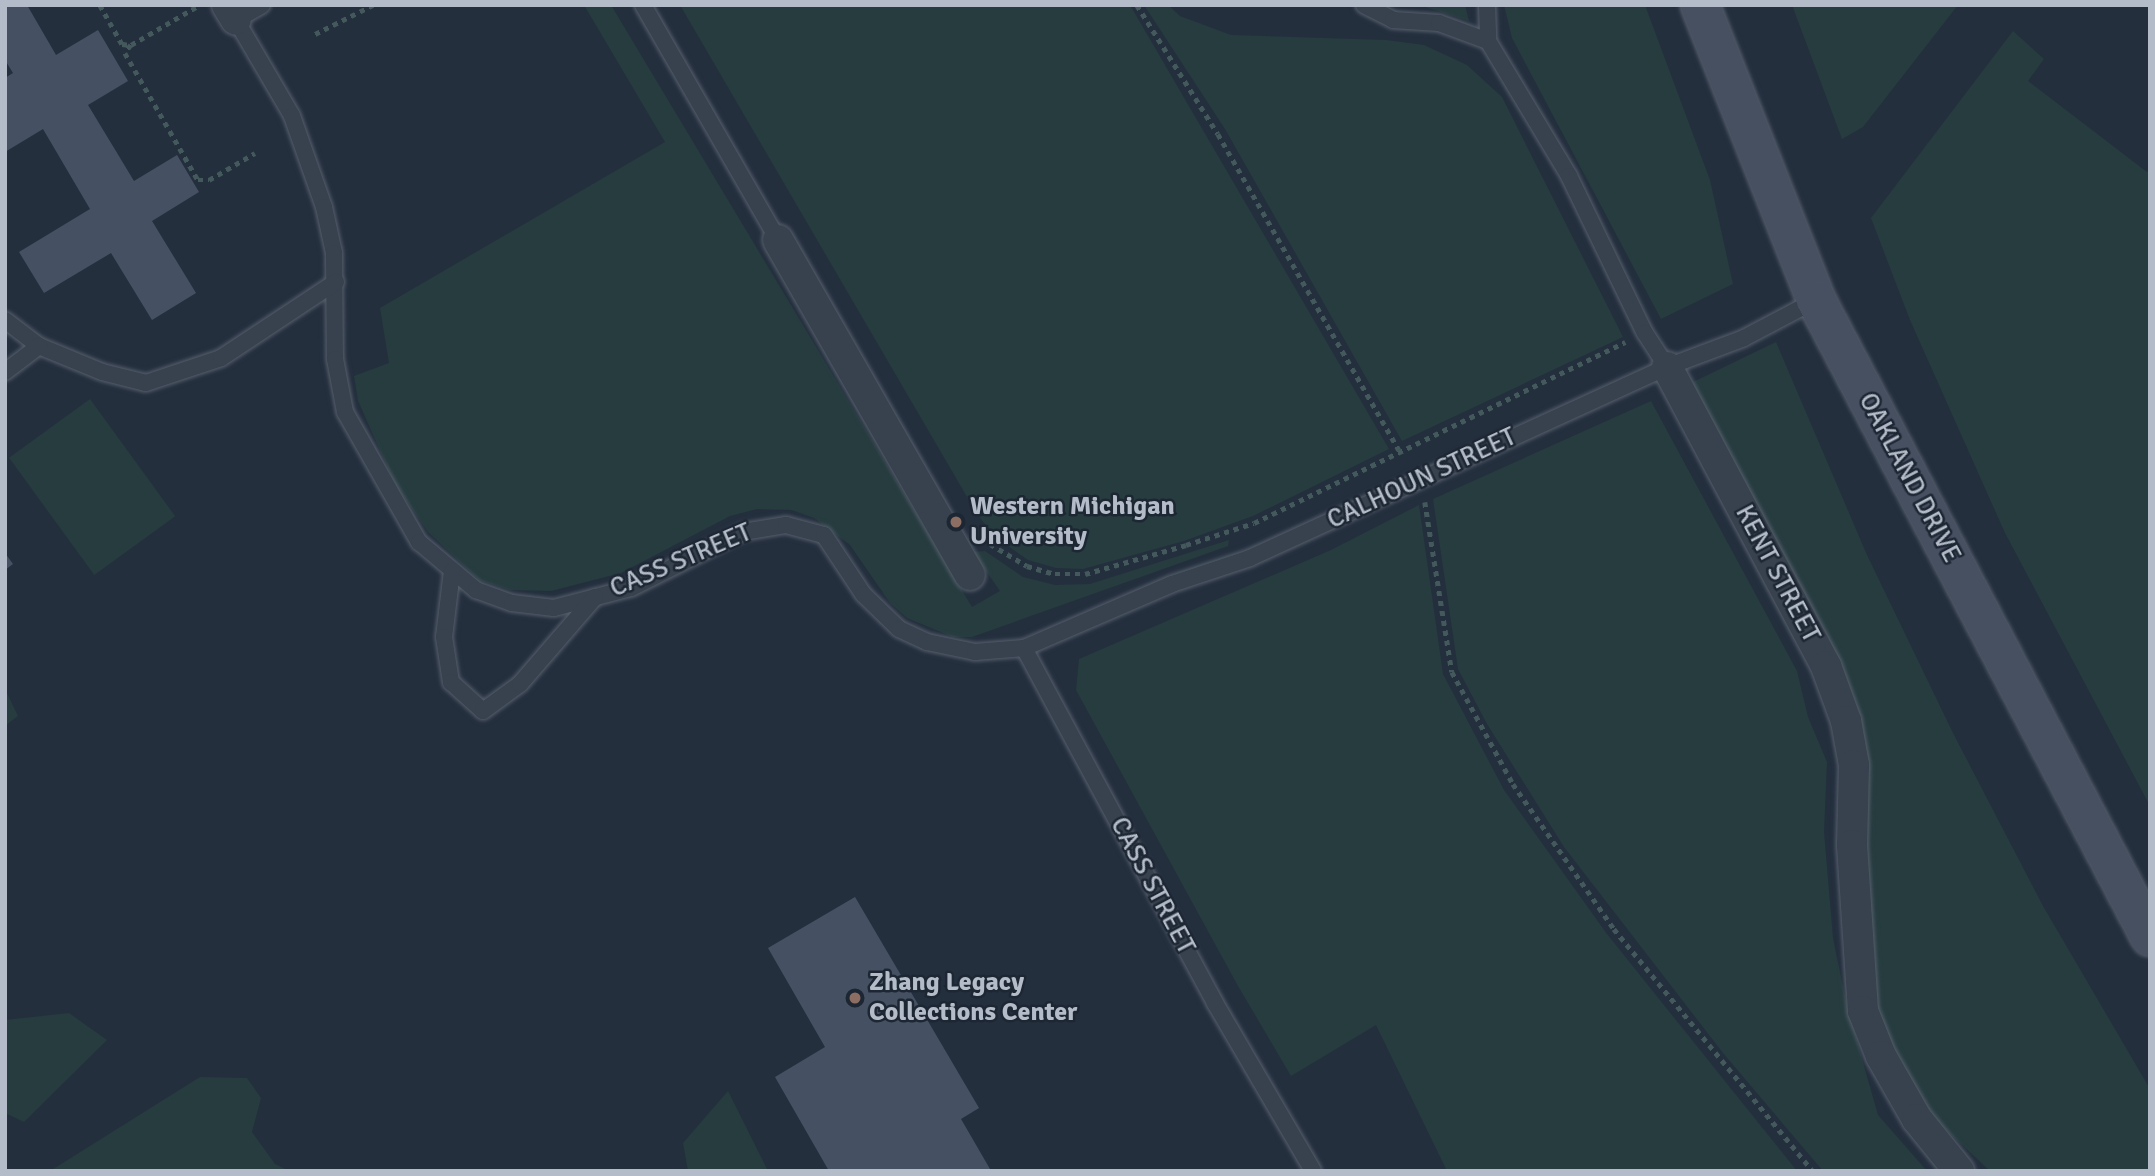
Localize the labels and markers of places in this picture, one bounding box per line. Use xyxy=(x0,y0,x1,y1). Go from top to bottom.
place label: Western Michigan University xyxy=(970,491,1175,552)
marker: Western Michigan University xyxy=(948,514,964,530)
place label: Zhang Legacy Collections Center xyxy=(869,967,1077,1028)
marker: Zhang Legacy Collections Center xyxy=(847,990,863,1006)

